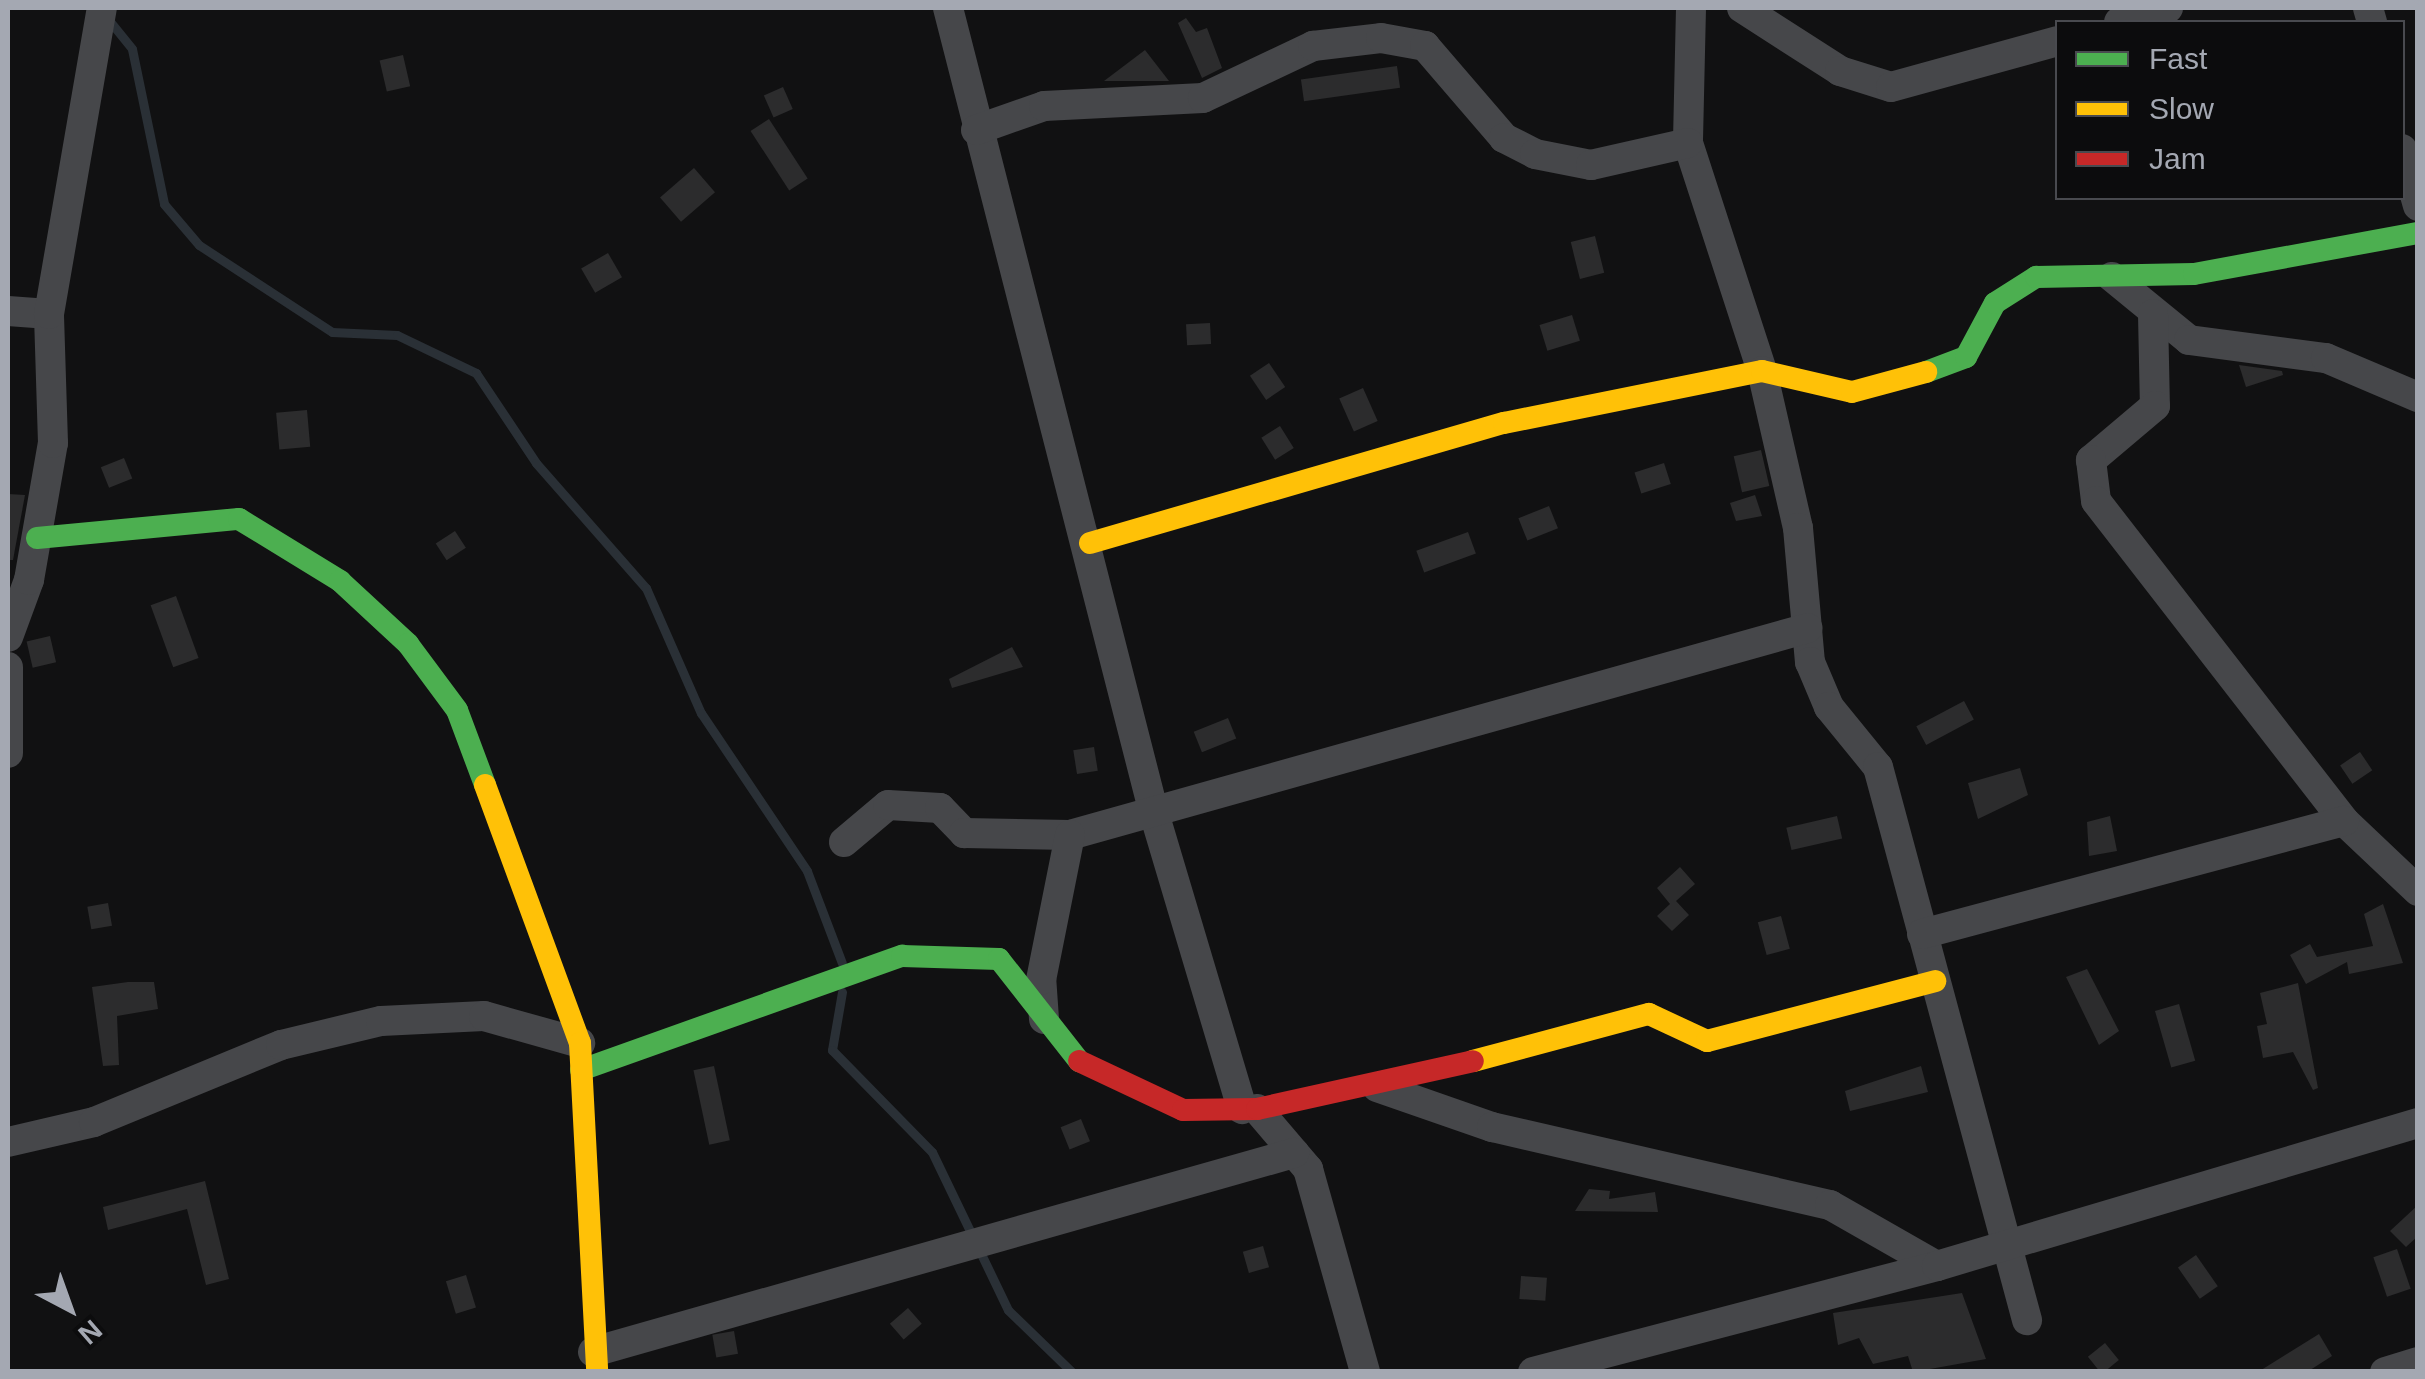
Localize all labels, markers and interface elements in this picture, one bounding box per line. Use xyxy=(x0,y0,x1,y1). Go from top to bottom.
legend xyxy=(2055,20,2405,200)
text: Fast xyxy=(2149,42,2207,75)
text: Slow xyxy=(2149,92,2214,125)
text: Jam xyxy=(2149,142,2206,175)
north arrow xyxy=(20,1259,120,1359)
text: N xyxy=(72,1314,108,1350)

